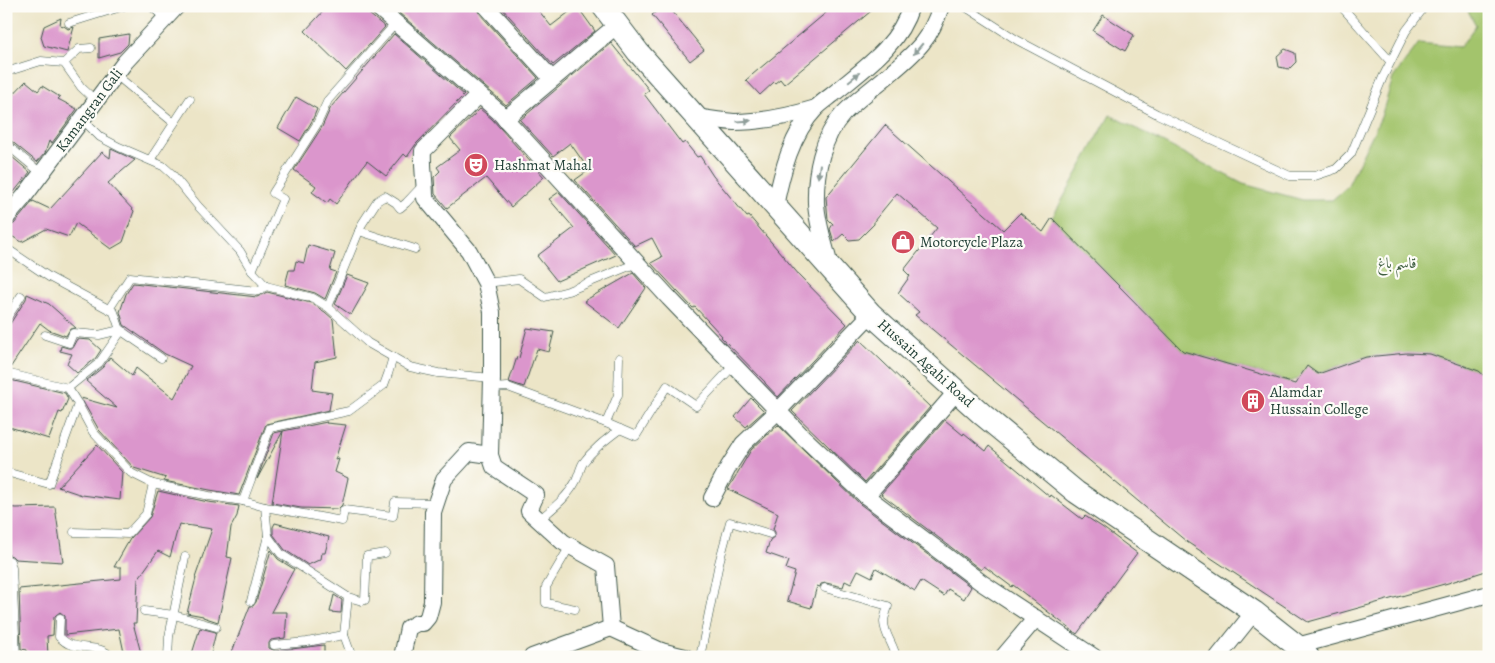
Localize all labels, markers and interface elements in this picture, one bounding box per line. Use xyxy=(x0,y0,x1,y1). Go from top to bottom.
one-way arrow xyxy=(912,42,923,55)
street label: Kamangran Gali xyxy=(51,64,127,156)
one-way arrow xyxy=(847,72,860,83)
one-way arrow xyxy=(736,117,752,125)
theatre icon: Hashmat Mahal xyxy=(463,152,489,178)
place label: Hashmat Mahal xyxy=(494,155,592,175)
one-way arrow xyxy=(815,164,823,180)
shop icon: Motorcycle Plaza xyxy=(890,229,916,255)
place label: Motorcycle Plaza xyxy=(920,232,1023,252)
park label: قاسم باغ xyxy=(1378,253,1416,278)
street label: Hussain Agahi Road xyxy=(873,314,979,412)
place label: Alamdar Hussain College xyxy=(1269,382,1369,419)
building icon: Alamdar Hussain College xyxy=(1240,388,1266,414)

